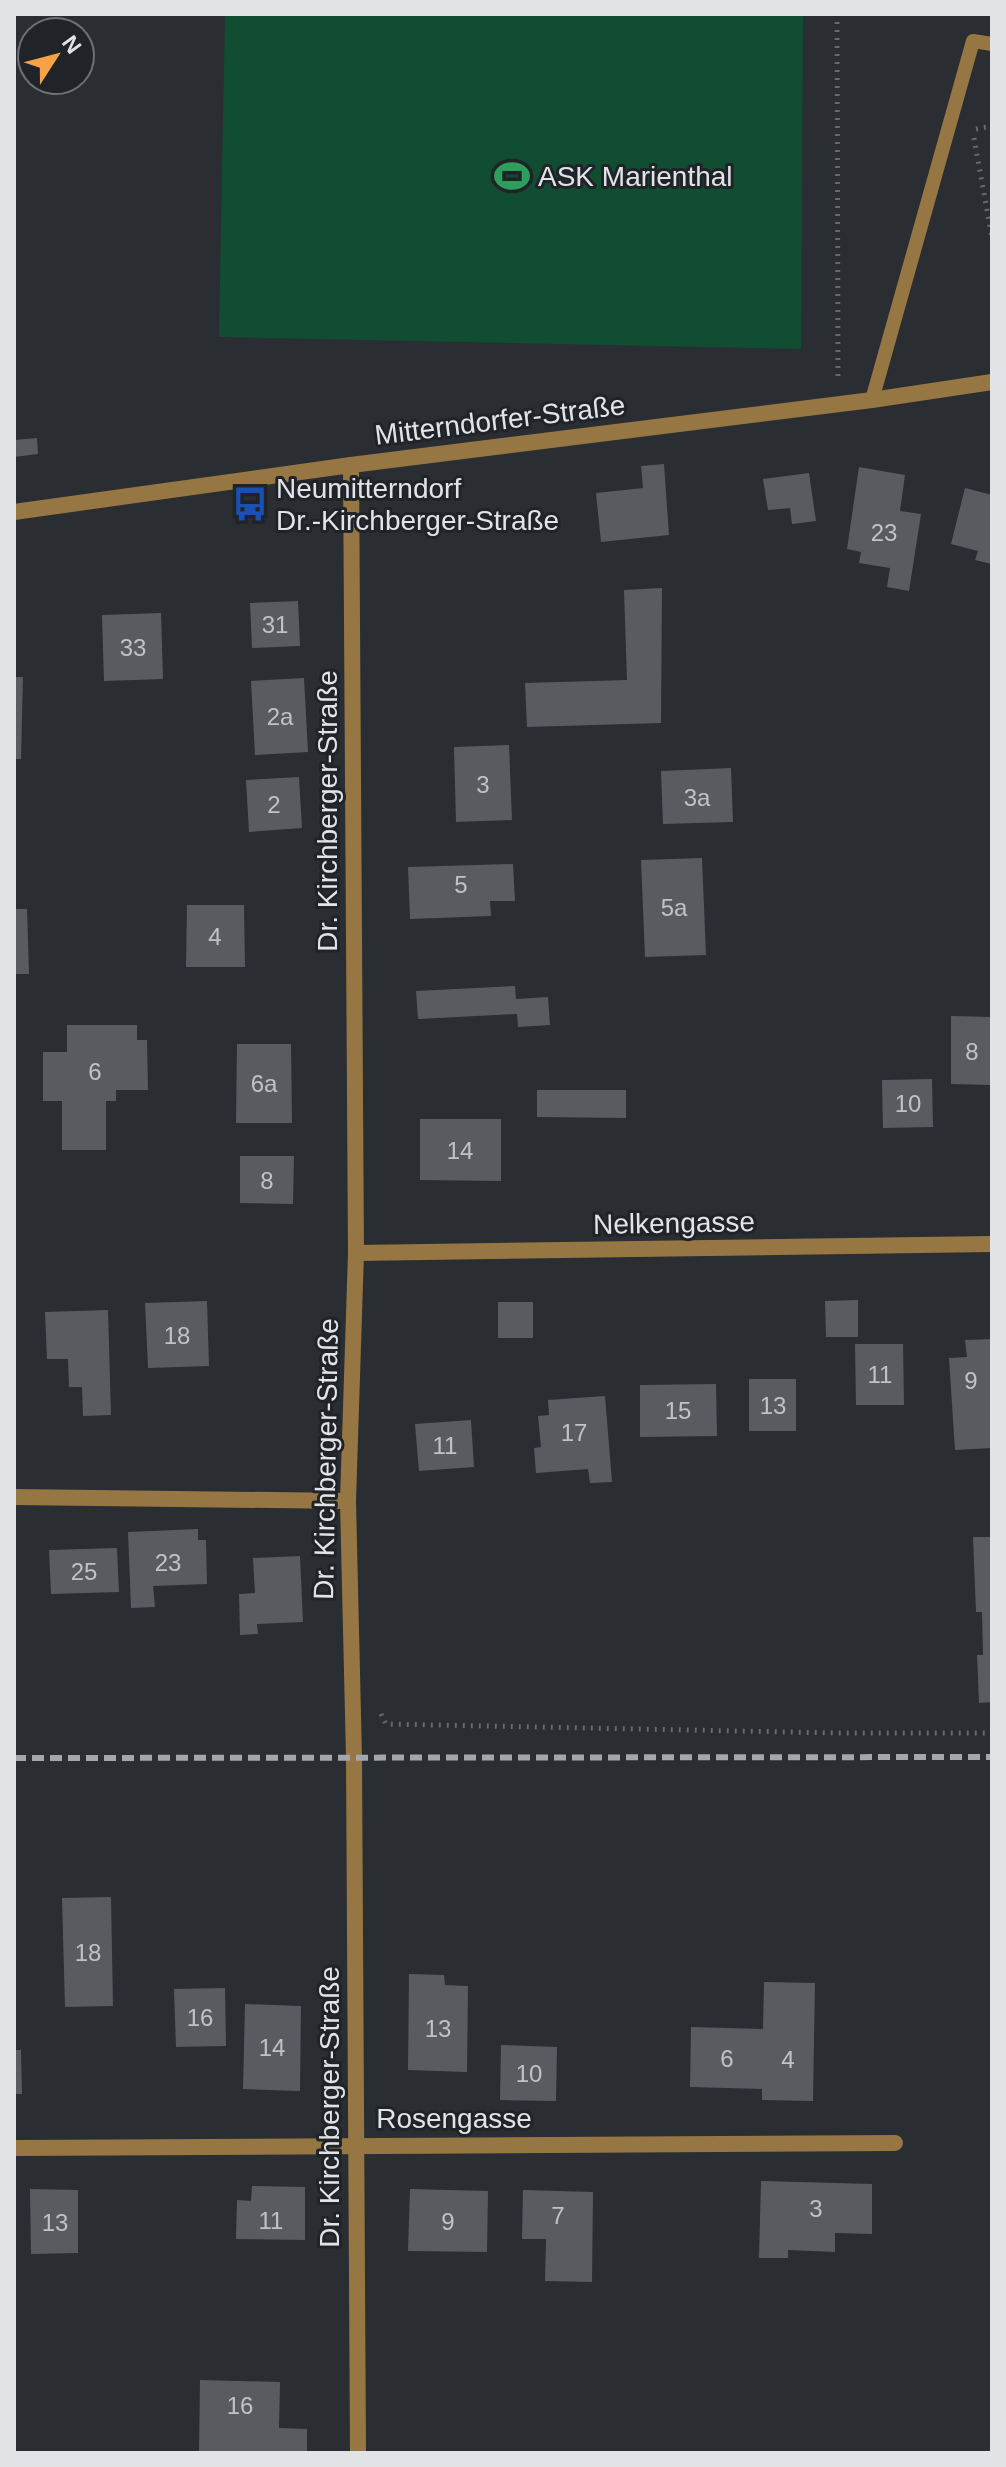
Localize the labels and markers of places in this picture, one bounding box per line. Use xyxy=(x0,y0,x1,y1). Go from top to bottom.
sports icon: ASK Marienthal xyxy=(493,157,531,195)
place label: ASK Marienthal xyxy=(538,161,733,192)
place label: Neumitterndorf Dr.-Kirchberger-Straße xyxy=(276,473,559,536)
bus stop icon: Neumitterndorf Dr.-Kirchberger-Straße xyxy=(231,485,269,523)

